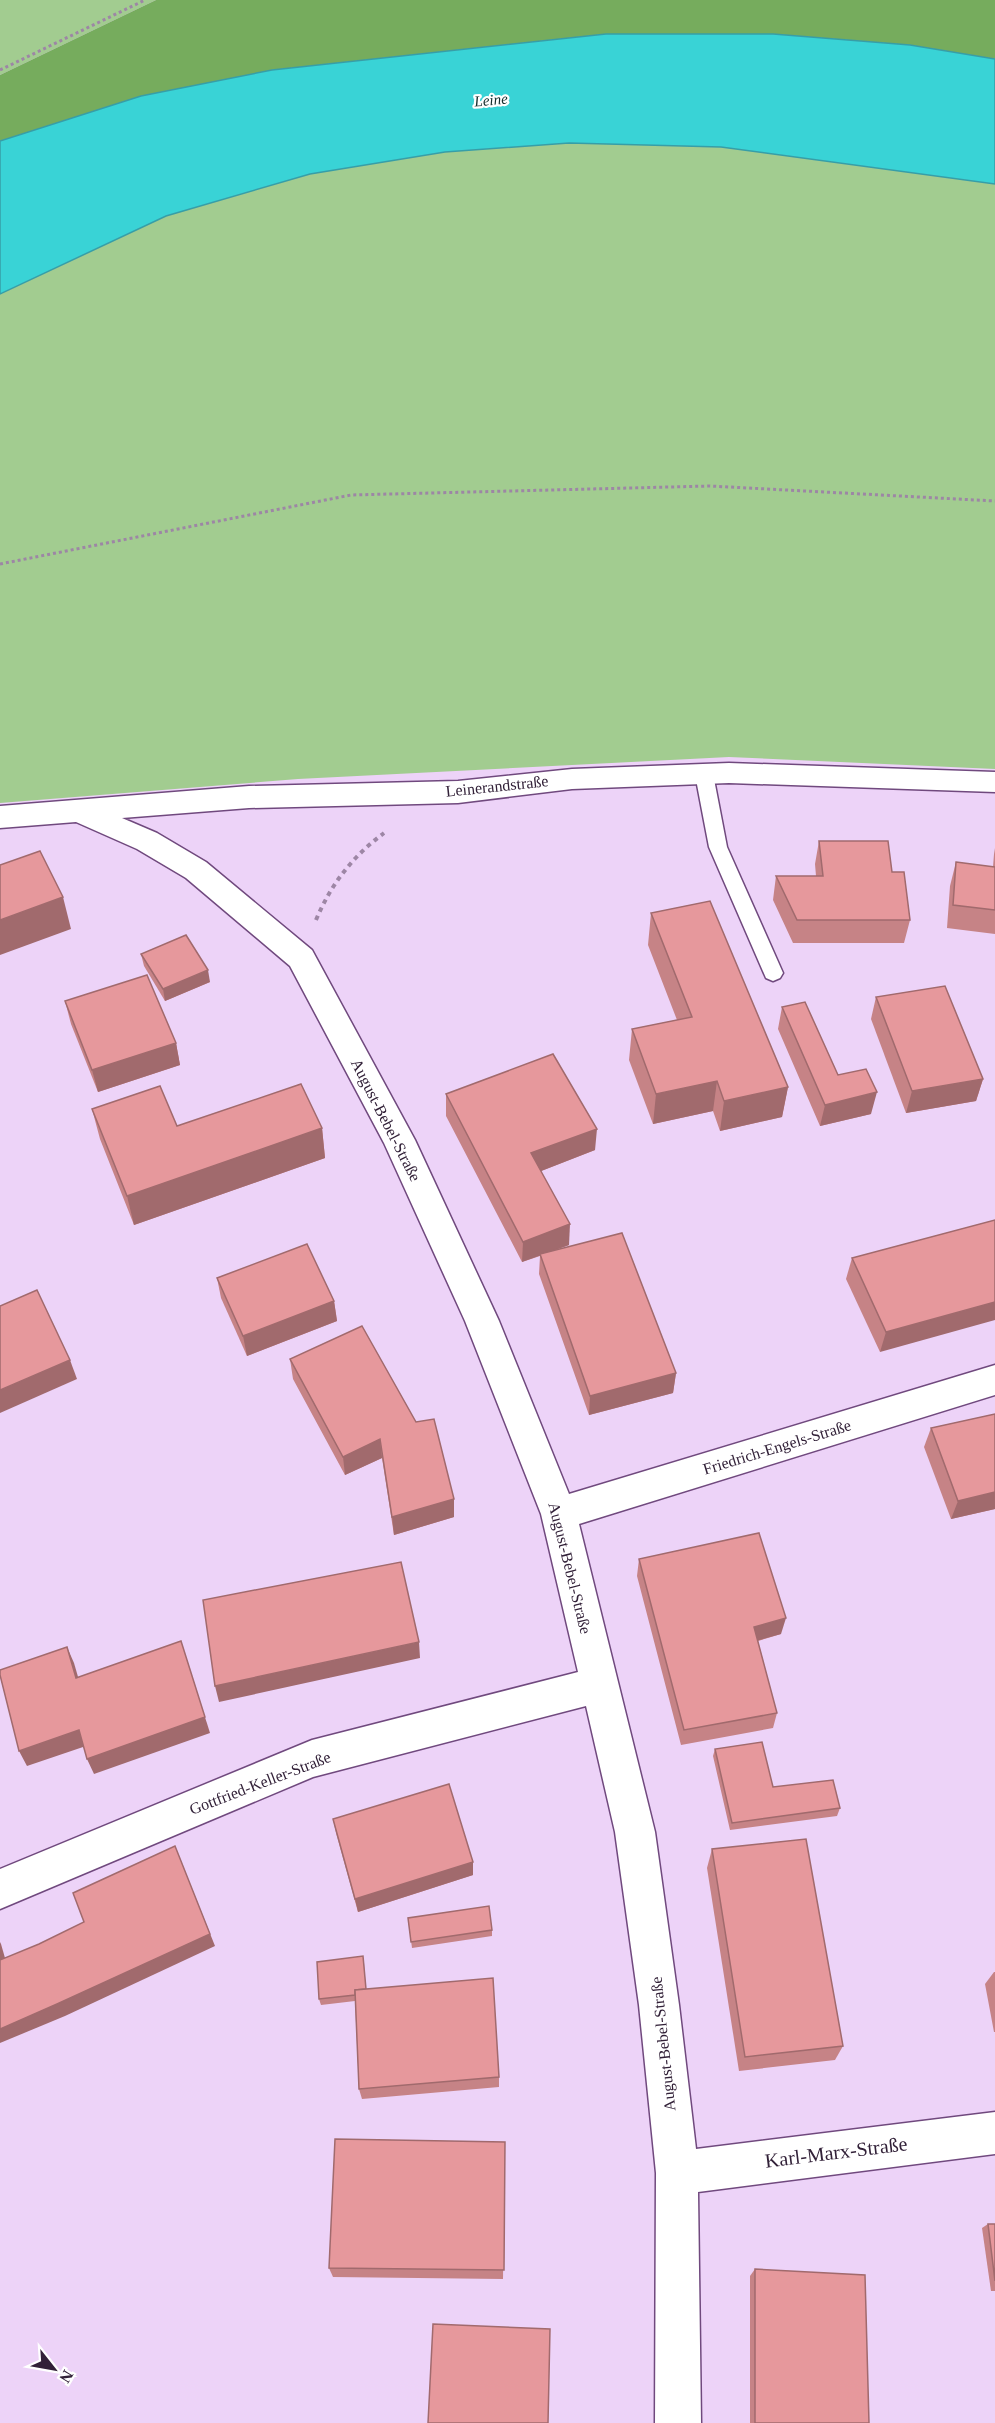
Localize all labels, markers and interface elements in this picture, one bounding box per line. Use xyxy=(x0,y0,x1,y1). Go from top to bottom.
water label: Leine xyxy=(473,91,509,110)
street label: Leinerandstraße xyxy=(445,772,549,800)
street label: August-Bebel-Straße xyxy=(347,1056,424,1184)
street label: Friedrich-Engels-Straße xyxy=(701,1416,853,1479)
street label: August-Bebel-Straße xyxy=(544,1500,595,1636)
street label: Gottfried-Keller-Straße xyxy=(187,1748,333,1818)
street label: August-Bebel-Straße xyxy=(647,1976,680,2112)
street label: Karl-Marx-Straße xyxy=(764,2132,909,2172)
north arrow xyxy=(24,2339,84,2399)
text: N xyxy=(56,2367,77,2386)

